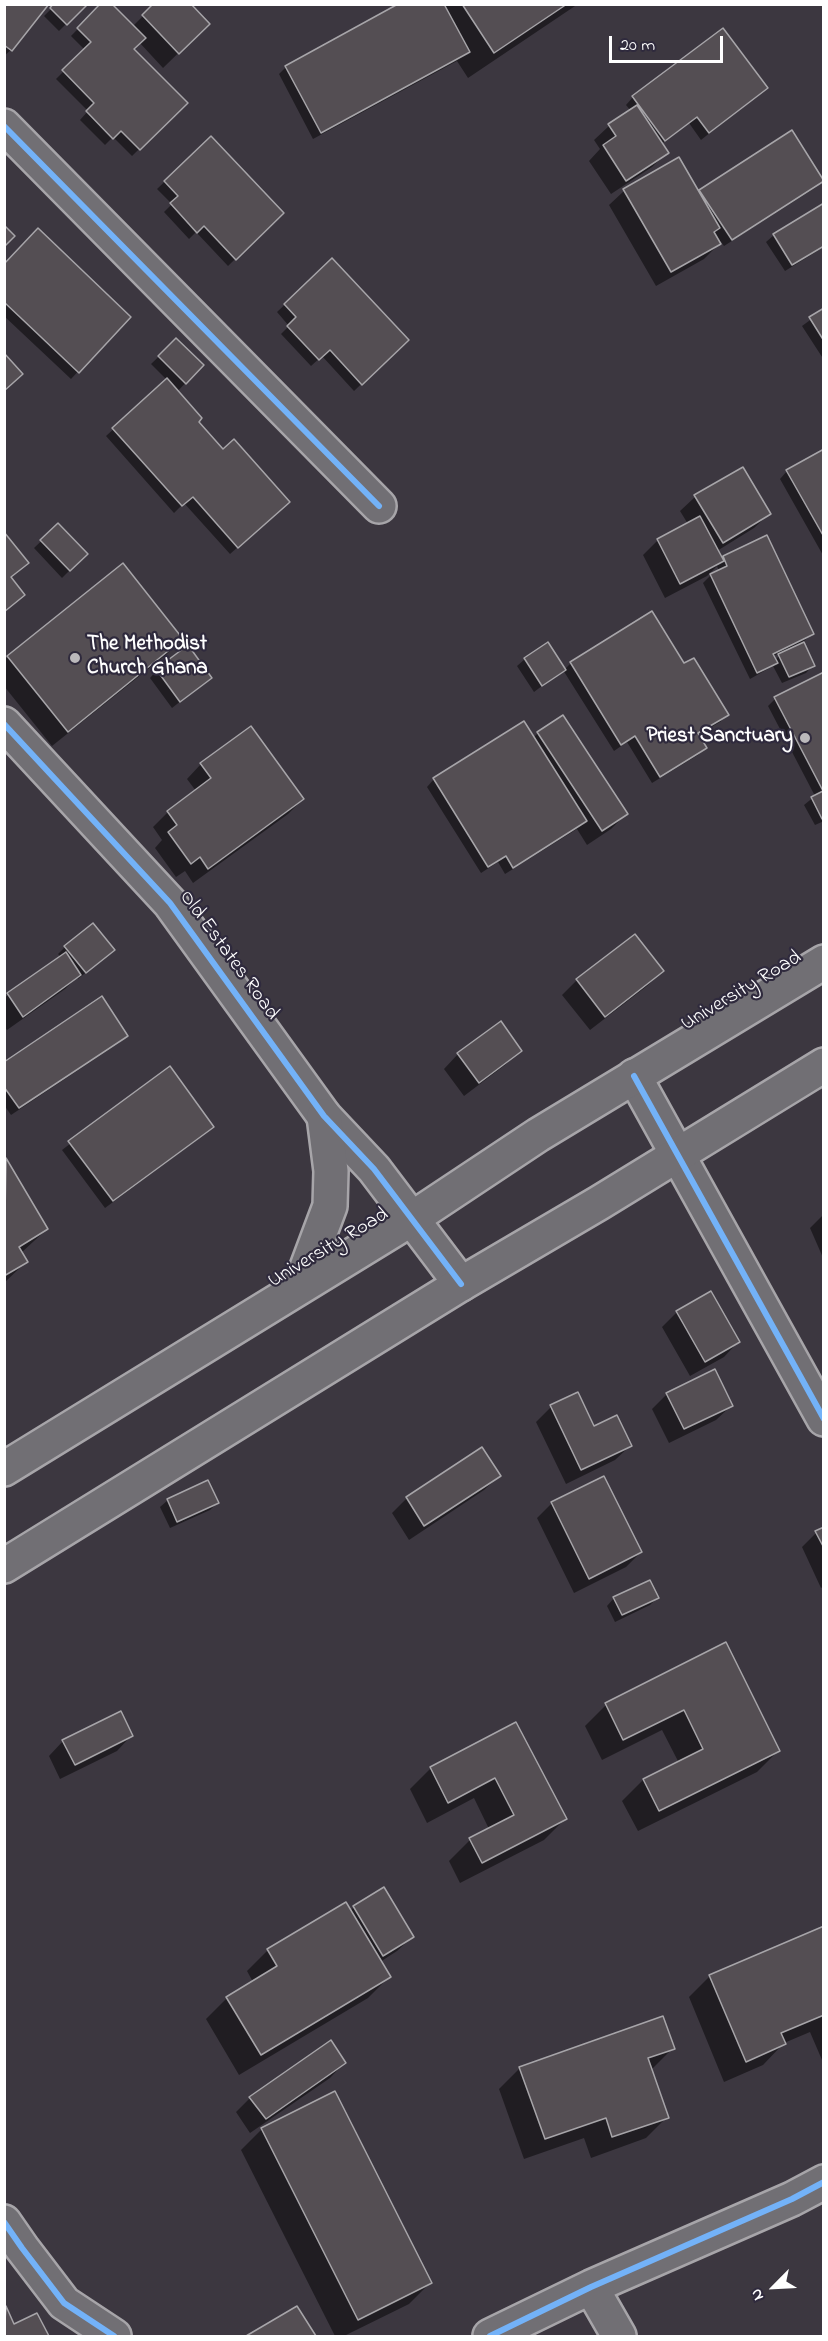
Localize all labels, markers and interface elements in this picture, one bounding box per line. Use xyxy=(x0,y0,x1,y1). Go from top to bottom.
scale bar xyxy=(612,24,726,62)
text: 20 m xyxy=(620,33,655,59)
place label: The Methodist Church Ghana xyxy=(87,633,208,683)
marker: The Methodist Church Ghana xyxy=(68,651,82,665)
place label: Priest Sanctuary xyxy=(646,725,793,751)
marker: Priest Sanctuary xyxy=(798,731,812,745)
street label: Old Estates Road xyxy=(172,886,284,1026)
street label: University Road xyxy=(677,946,807,1038)
street label: University Road xyxy=(264,1203,394,1295)
north arrow xyxy=(744,2257,804,2317)
text: N xyxy=(744,2285,771,2304)

